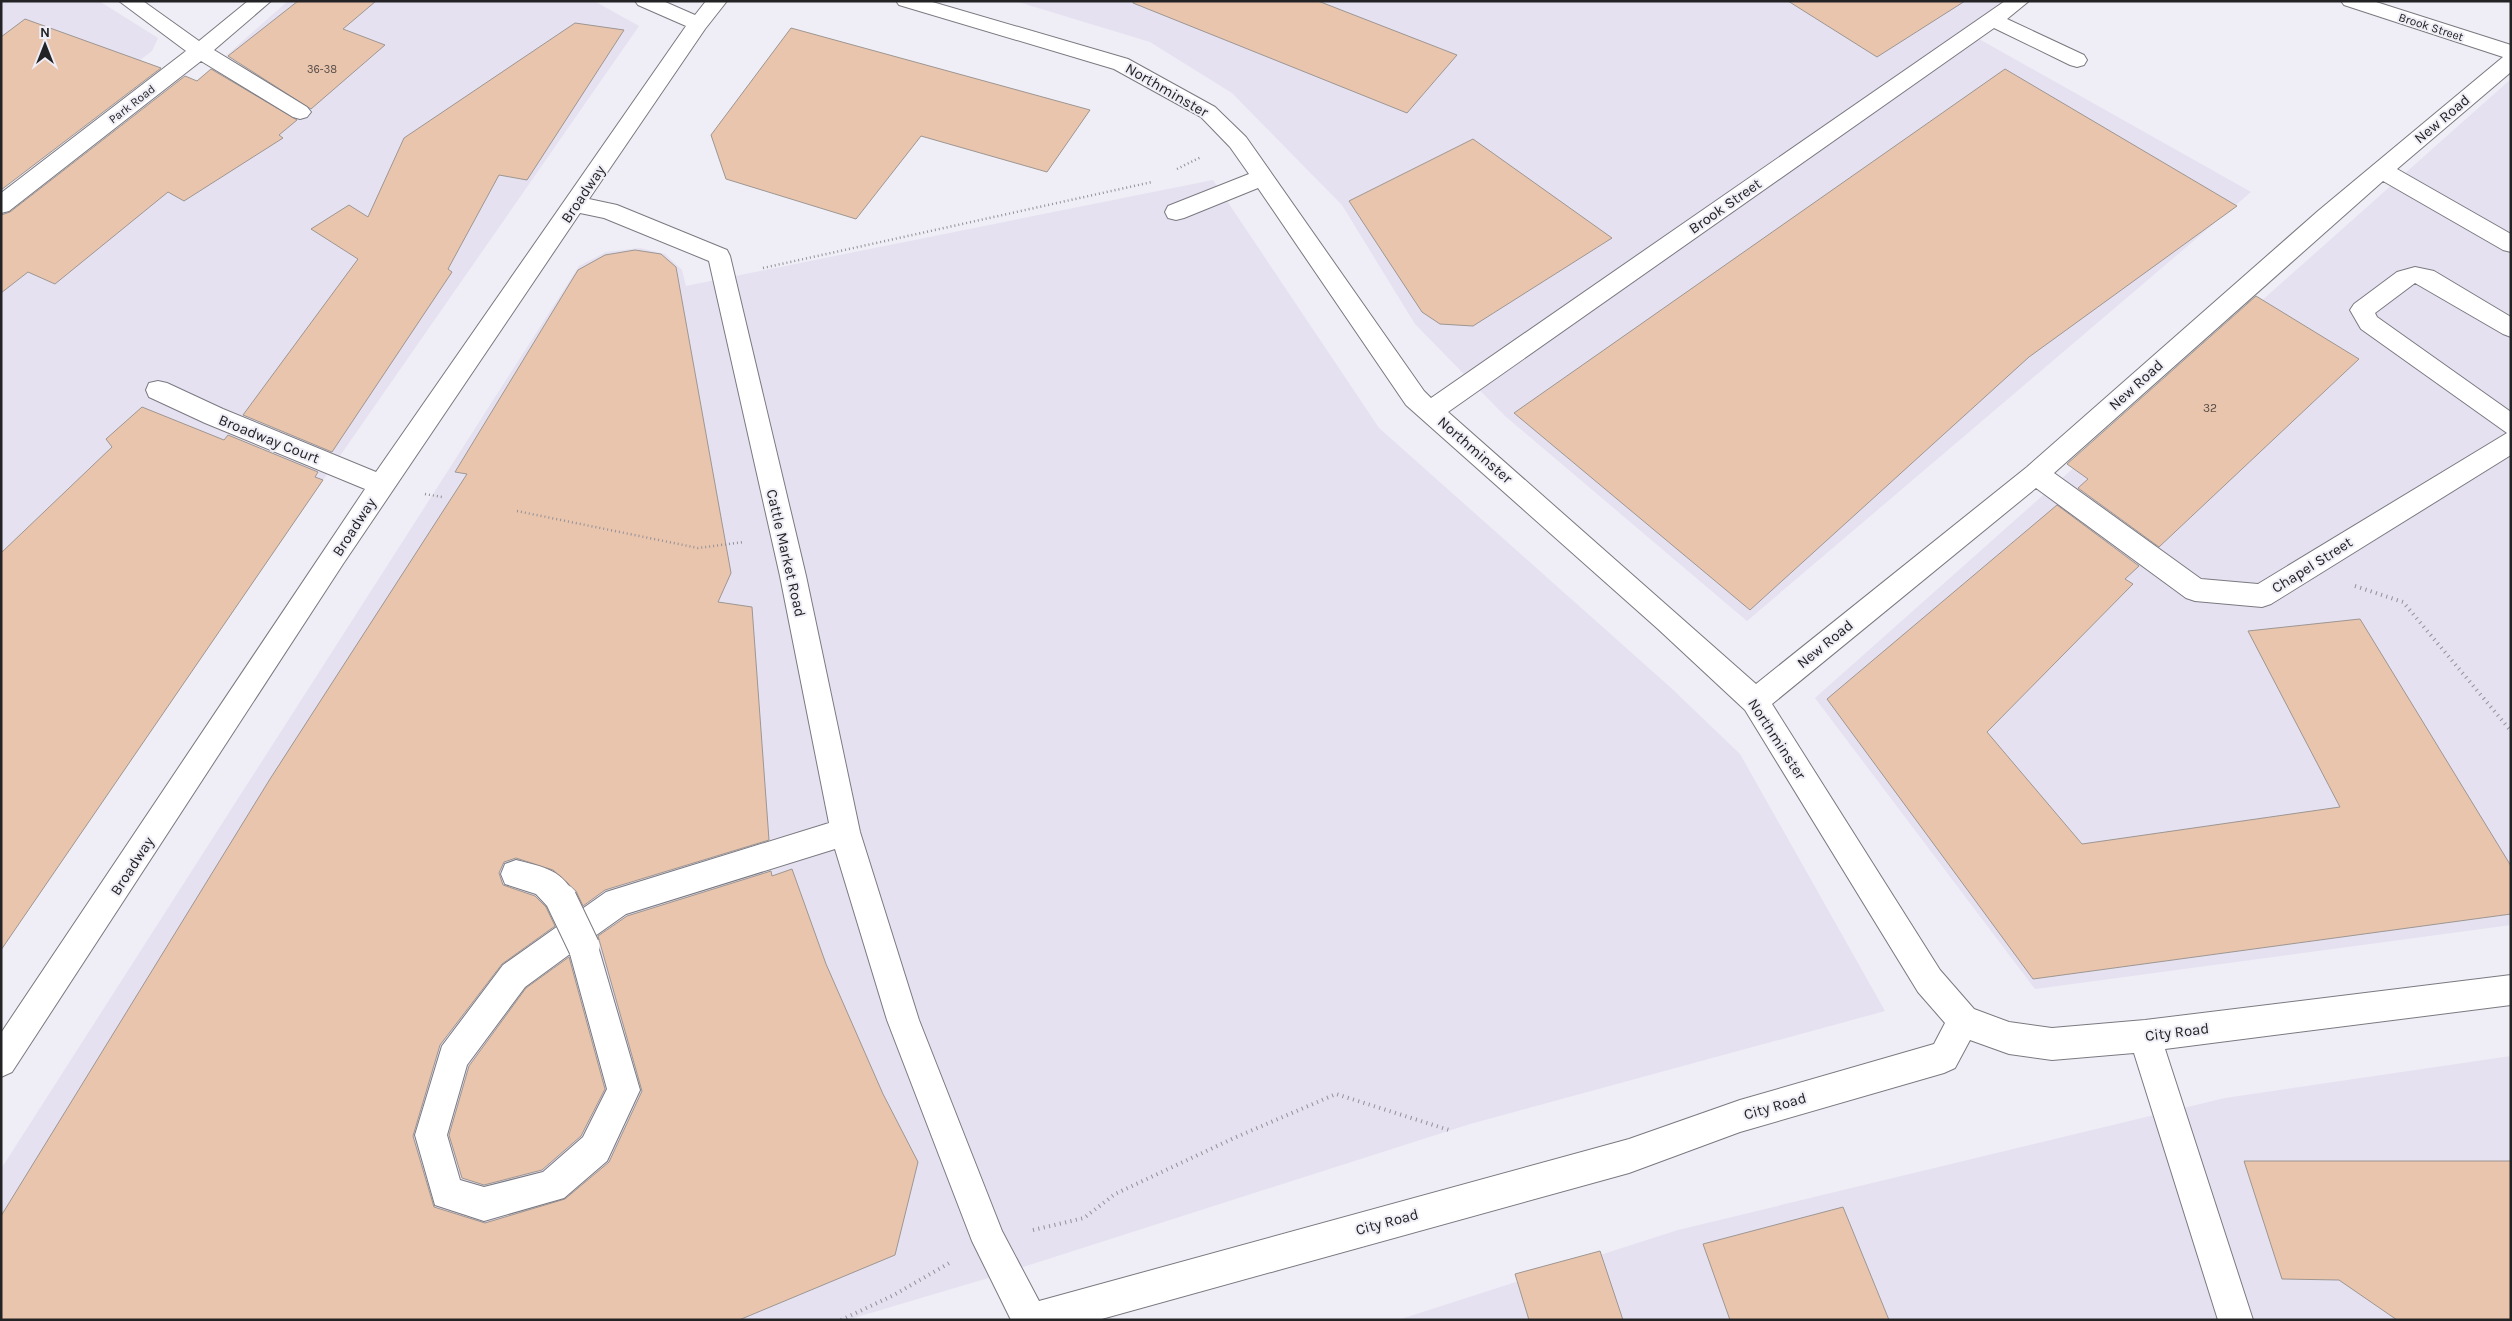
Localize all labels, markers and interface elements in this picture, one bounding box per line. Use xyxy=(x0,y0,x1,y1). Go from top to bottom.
street label: Brook Street xyxy=(2397,10,2466,44)
north arrow xyxy=(20,20,70,70)
text: N xyxy=(40,24,50,41)
street label: Northminster xyxy=(1122,59,1212,121)
house number: 36-38 xyxy=(307,63,337,76)
street label: Park Road xyxy=(106,82,158,126)
street label: New Road xyxy=(2411,91,2473,147)
street label: Broadway xyxy=(557,162,609,226)
street label: Brook Street xyxy=(1685,174,1765,238)
street label: New Road xyxy=(2105,356,2167,414)
house number: 32 xyxy=(2203,401,2217,415)
street label: Broadway Court xyxy=(216,411,322,468)
street label: Northminster xyxy=(1434,413,1516,488)
street label: Cattle Market Road xyxy=(763,487,809,619)
street label: Broadway xyxy=(328,494,380,560)
street label: Chapel Street xyxy=(2268,533,2356,597)
street label: New Road xyxy=(1793,616,1857,672)
street label: Northminster xyxy=(1744,695,1810,783)
street label: Broadway xyxy=(106,833,158,899)
street label: City Road xyxy=(2144,1019,2210,1045)
street label: City Road xyxy=(1742,1088,1808,1124)
street label: City Road xyxy=(1354,1205,1420,1239)

